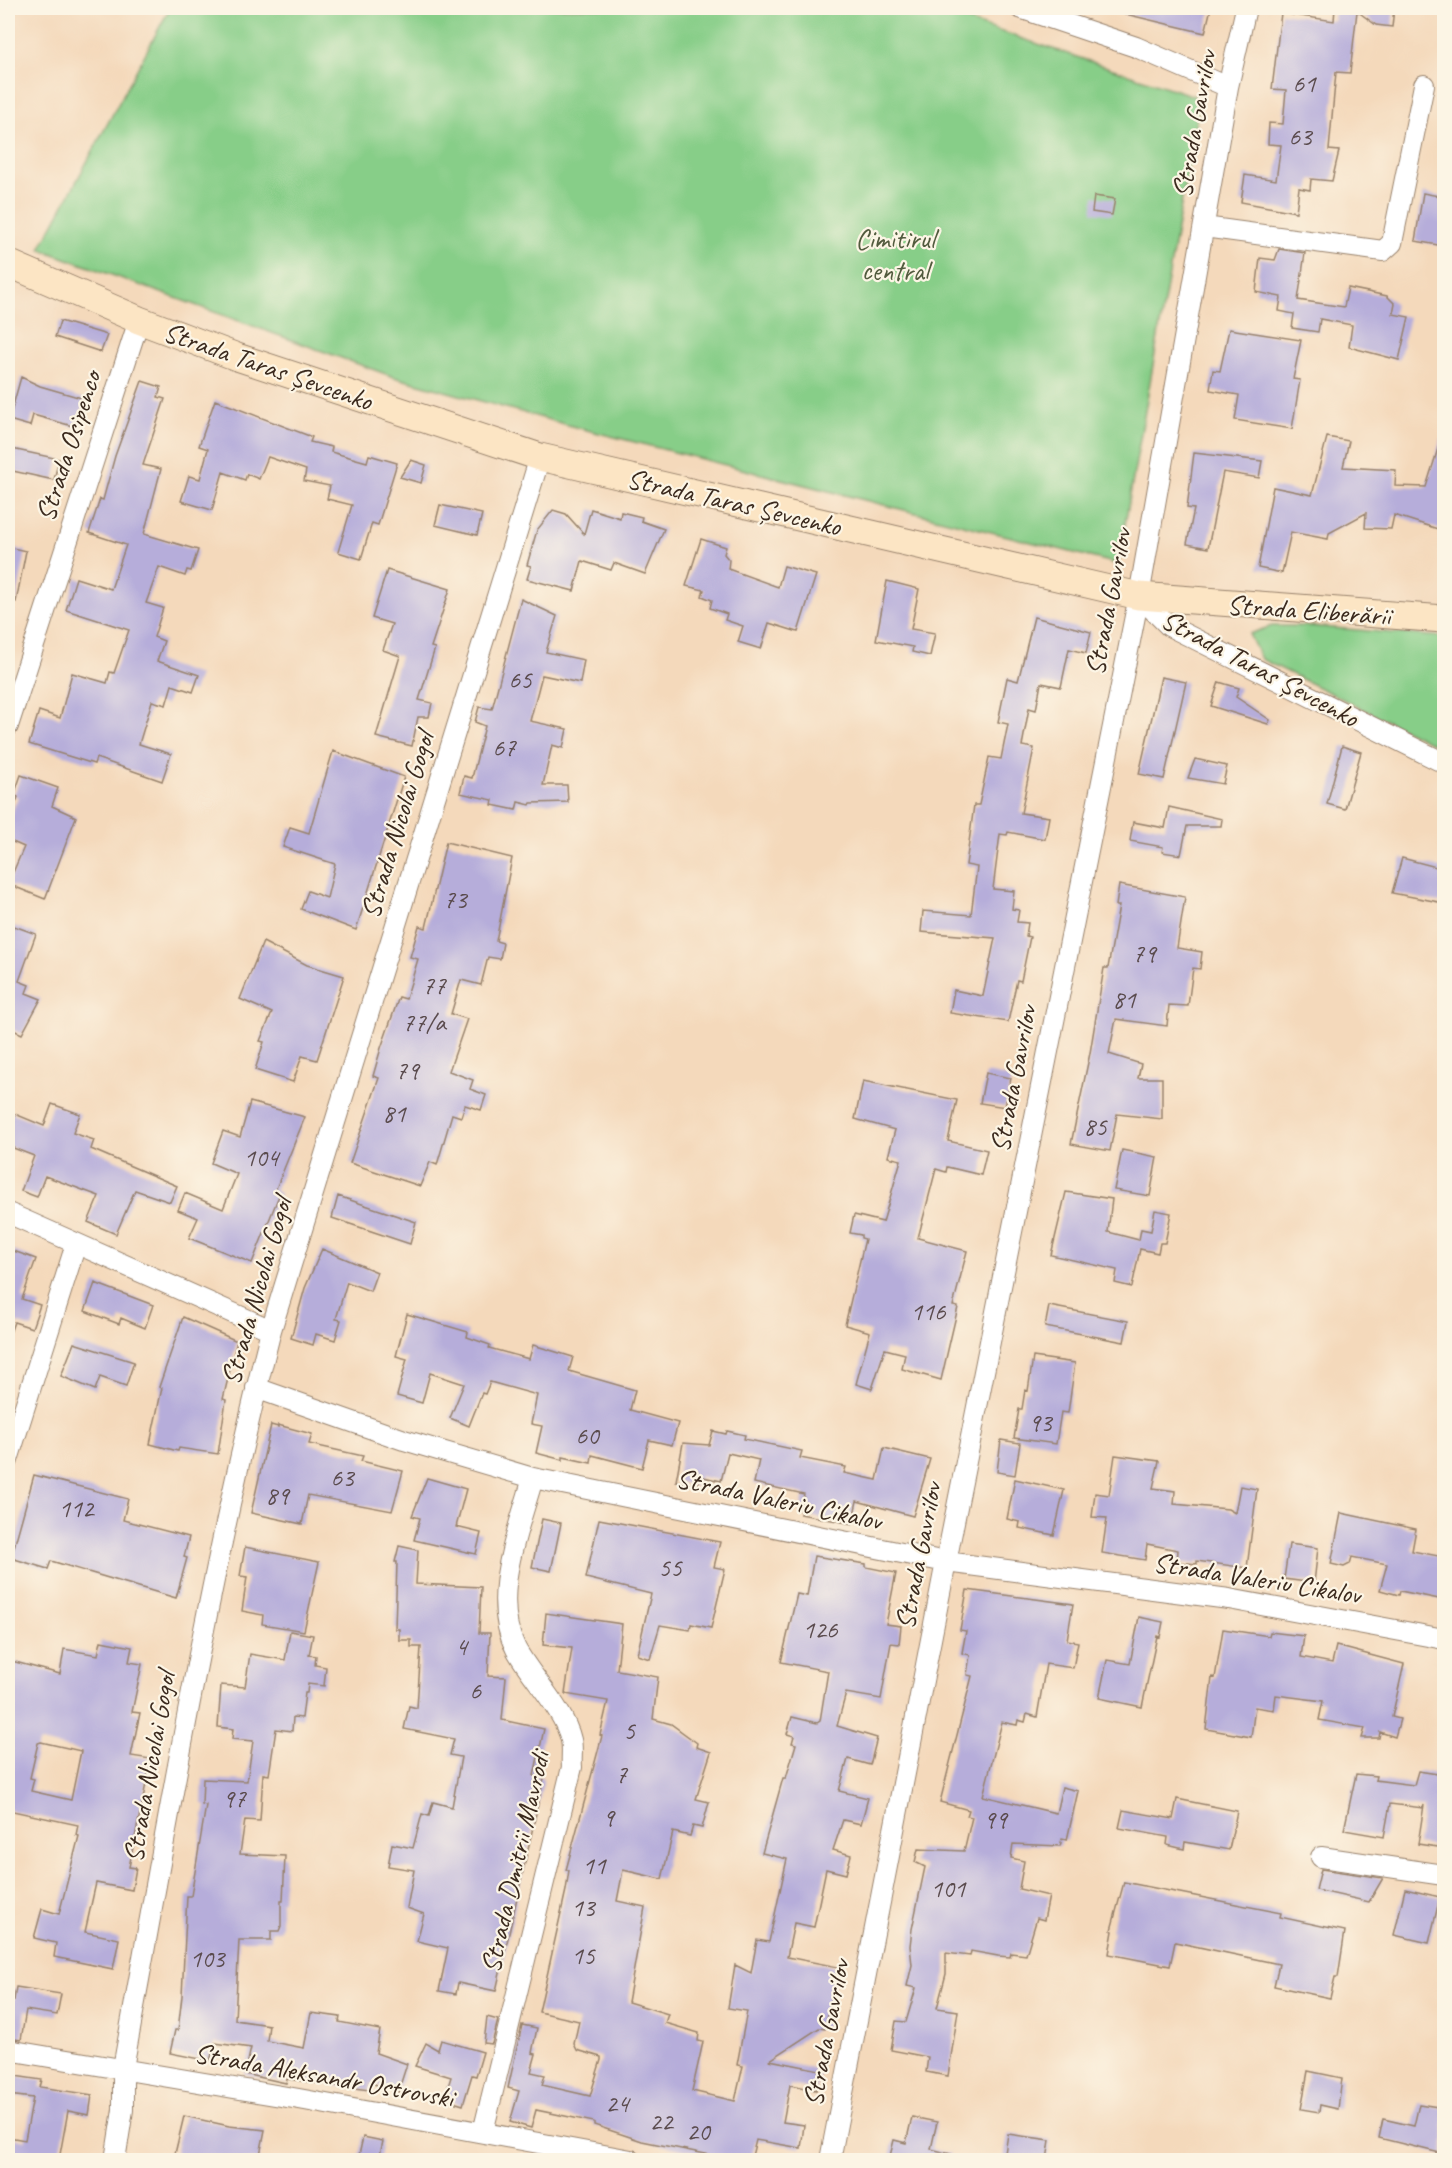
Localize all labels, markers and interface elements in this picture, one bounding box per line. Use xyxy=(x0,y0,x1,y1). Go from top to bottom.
street label: Strada Gavrilov xyxy=(1164,45,1225,200)
house number: 61 xyxy=(1292,67,1317,100)
house number: 63 xyxy=(1288,120,1314,153)
park label: Cimitirul central xyxy=(855,221,940,288)
street label: Strada Taras Șevcenko xyxy=(159,314,379,419)
street label: Strada Osipenco xyxy=(27,364,110,526)
street label: Strada Taras Șevcenko xyxy=(624,460,846,544)
street label: Strada Gavrilov xyxy=(1077,523,1140,678)
street label: Strada Eliberării xyxy=(1226,587,1396,633)
street label: Strada Taras Șevcenko xyxy=(1155,601,1366,736)
house number: 65 xyxy=(508,663,533,696)
street label: Strada Nicolai Gogol xyxy=(352,723,443,922)
house number: 67 xyxy=(492,731,517,764)
house number: 73 xyxy=(443,883,469,916)
house number: 79 xyxy=(1132,937,1158,970)
house number: 77 xyxy=(422,969,447,1002)
house number: 81 xyxy=(1112,983,1137,1016)
street label: Strada Gavrilov xyxy=(982,1000,1045,1155)
house number: 77/a xyxy=(402,1006,447,1039)
house number: 79 xyxy=(395,1054,421,1087)
house number: 81 xyxy=(382,1097,407,1130)
house number: 85 xyxy=(1083,1110,1108,1143)
house number: 104 xyxy=(243,1141,281,1174)
street label: Strada Nicolai Gogol xyxy=(213,1189,301,1388)
house number: 116 xyxy=(910,1295,947,1328)
house number: 93 xyxy=(1028,1406,1054,1439)
house number: 60 xyxy=(575,1419,601,1452)
street label: Strada Valeriu Cikalov xyxy=(673,1460,888,1538)
house number: 63 xyxy=(330,1461,356,1494)
street label: Strada Gavrilov xyxy=(887,1477,950,1632)
house number: 89 xyxy=(265,1479,291,1512)
house number: 112 xyxy=(58,1492,96,1525)
street label: Strada Valeriu Cikalov xyxy=(1151,1544,1366,1612)
house number: 55 xyxy=(658,1551,683,1584)
house number: 126 xyxy=(802,1613,839,1646)
house number: 4 xyxy=(455,1630,469,1663)
street label: Strada Nicolai Gogol xyxy=(115,1664,184,1865)
house number: 6 xyxy=(469,1674,482,1707)
house number: 5 xyxy=(623,1714,636,1747)
street label: Strada Dmitrii Mavrodi xyxy=(473,1744,558,1976)
house number: 7 xyxy=(615,1758,628,1791)
house number: 97 xyxy=(222,1782,247,1815)
house number: 9 xyxy=(602,1801,616,1834)
house number: 99 xyxy=(983,1803,1009,1836)
house number: 11 xyxy=(582,1849,607,1882)
house number: 101 xyxy=(930,1872,967,1905)
house number: 13 xyxy=(571,1891,597,1924)
house number: 15 xyxy=(571,1939,596,1972)
house number: 103 xyxy=(189,1942,227,1975)
street label: Strada Gavrilov xyxy=(795,1954,858,2109)
street label: Strada Aleksandr Ostrovski xyxy=(192,2035,460,2116)
house number: 24 xyxy=(605,2087,631,2120)
house number: 22 xyxy=(649,2105,675,2138)
house number: 20 xyxy=(686,2115,712,2148)

